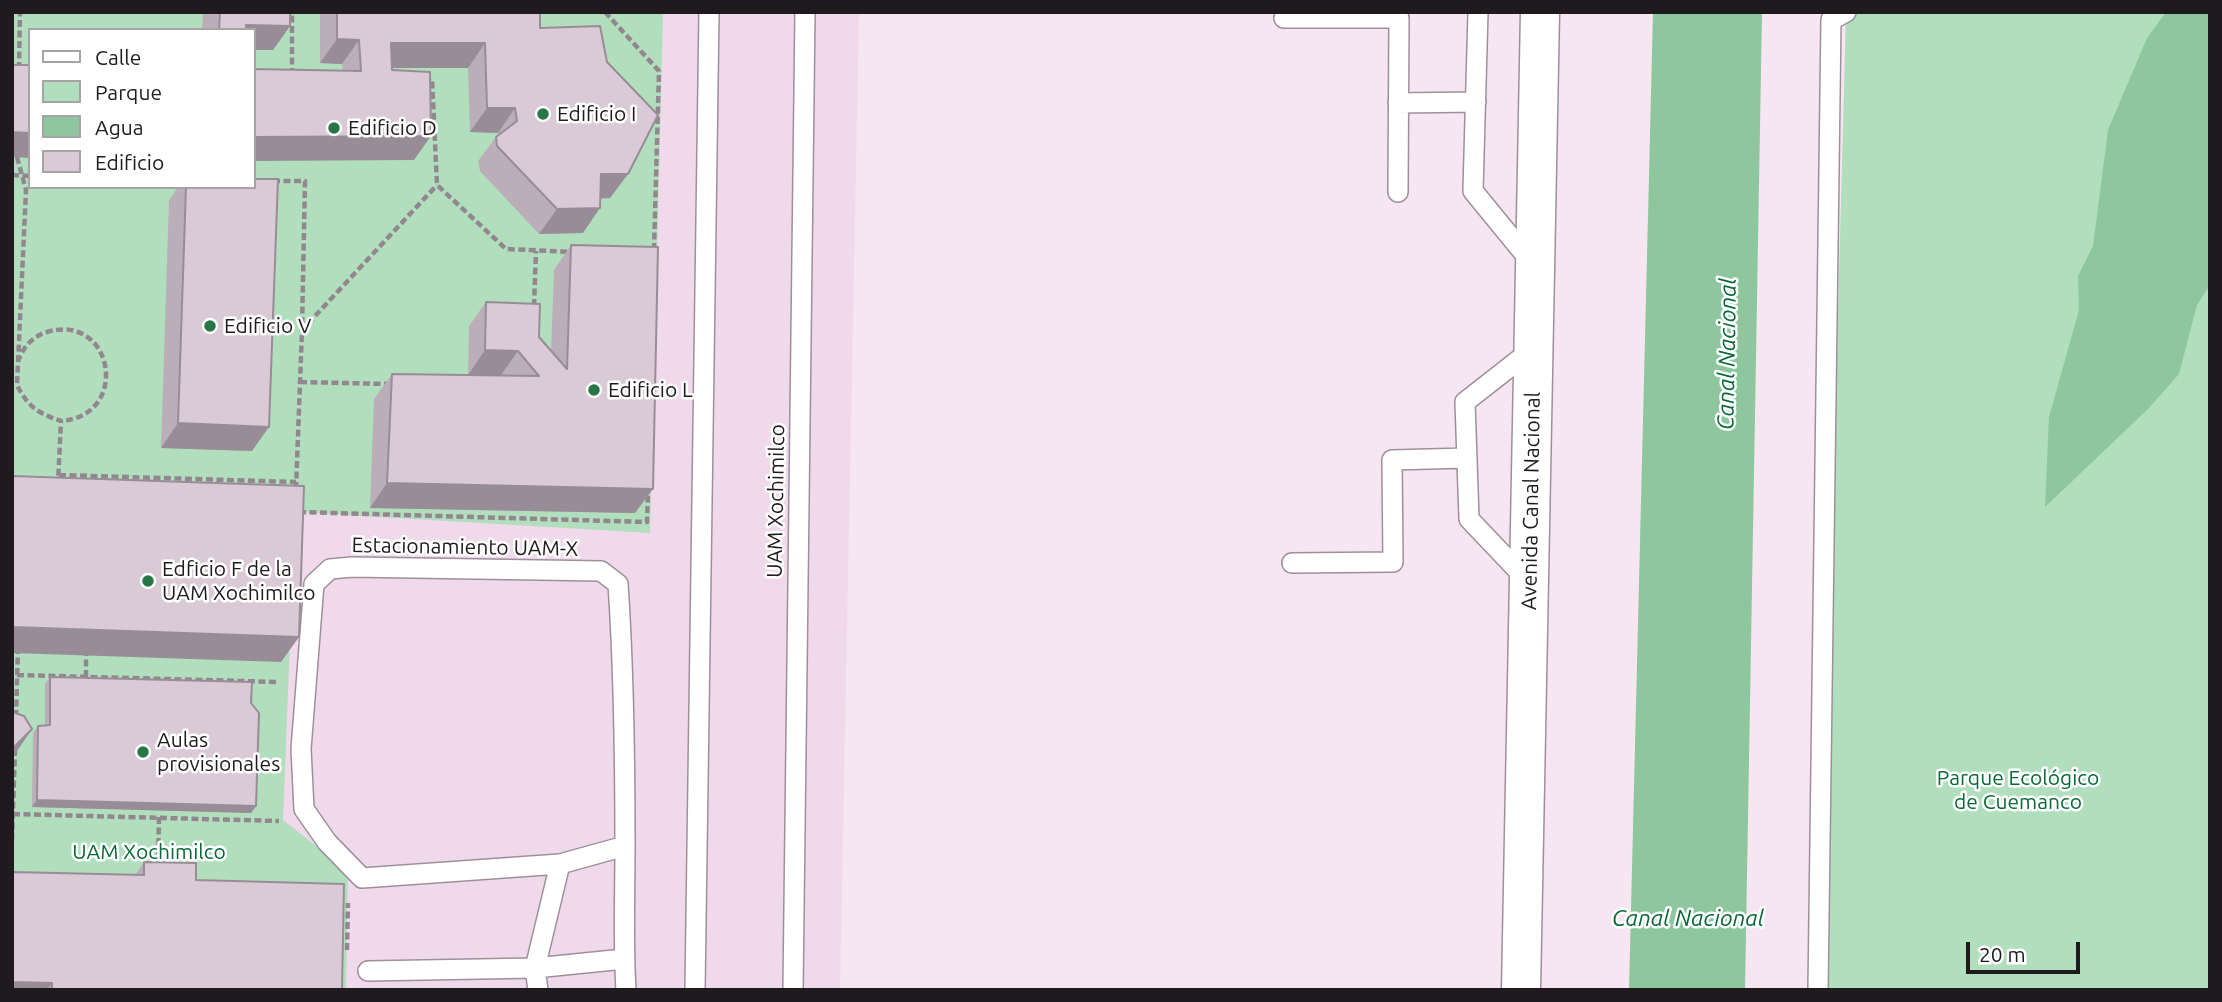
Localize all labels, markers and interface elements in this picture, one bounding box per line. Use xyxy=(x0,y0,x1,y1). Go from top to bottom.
legend xyxy=(28,28,256,189)
text: Calle xyxy=(95,45,141,69)
text: Parque xyxy=(95,80,162,104)
place label: Edificio I xyxy=(557,101,636,127)
marker: Edificio I xyxy=(535,106,551,122)
text: Agua xyxy=(95,115,144,139)
place label: Edificio D xyxy=(348,115,437,141)
marker: Edificio D xyxy=(326,120,342,136)
text: Edificio xyxy=(95,150,164,174)
water label: Canal Nacional xyxy=(1712,278,1742,430)
place label: Edificio V xyxy=(224,313,311,339)
marker: Edificio V xyxy=(202,318,218,334)
place label: Edificio L xyxy=(608,377,693,403)
marker: Edificio L xyxy=(586,382,602,398)
street label: Avenida Canal Nacional xyxy=(1516,392,1546,610)
street label: UAM Xochimilco xyxy=(762,424,790,578)
street label: Estacionamiento UAM-X xyxy=(351,532,579,562)
place label: Edficio F de la UAM Xochimilco xyxy=(162,556,316,606)
marker: Edficio F de la UAM Xochimilco xyxy=(140,573,156,589)
place label: Aulas provisionales xyxy=(157,727,280,777)
marker: Aulas provisionales xyxy=(135,744,151,760)
park label: Parque Ecológico de Cuemanco xyxy=(1937,765,2099,815)
park label: UAM Xochimilco xyxy=(72,839,226,865)
water label: Canal Nacional xyxy=(1612,904,1764,932)
scale bar xyxy=(1970,928,2084,972)
text: 20 m xyxy=(1979,942,2026,966)

